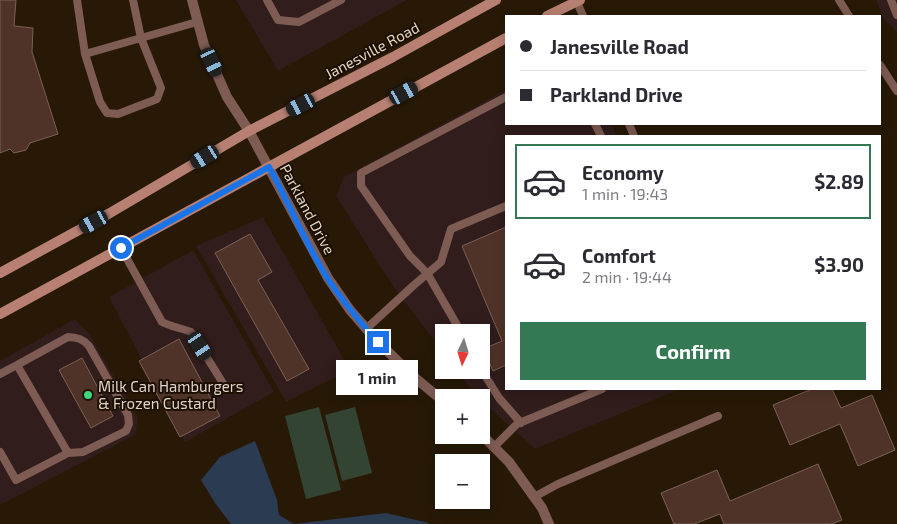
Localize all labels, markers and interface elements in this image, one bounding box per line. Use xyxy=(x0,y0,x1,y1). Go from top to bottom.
street label: Janesville Road xyxy=(322,18,422,82)
text: Janesville Road xyxy=(550,35,689,58)
car xyxy=(198,45,225,79)
car xyxy=(387,79,420,107)
text: Parkland Drive xyxy=(550,83,683,106)
car xyxy=(284,92,317,118)
car xyxy=(188,143,221,171)
icon: car xyxy=(522,159,567,204)
street label: Parkland Drive xyxy=(277,161,339,257)
text: Economy xyxy=(582,161,664,184)
text: $2.89 xyxy=(814,170,864,193)
text: 1 min · 19:43 xyxy=(582,184,668,203)
car xyxy=(77,208,110,236)
route start xyxy=(110,237,132,259)
icon: car xyxy=(522,242,567,287)
text: Comfort xyxy=(582,244,656,267)
text: $3.90 xyxy=(814,253,864,276)
text: 2 min · 19:44 xyxy=(582,267,672,286)
button: Confirm xyxy=(520,322,866,380)
north arrow xyxy=(435,324,490,379)
map controls xyxy=(435,324,490,509)
car xyxy=(185,329,214,363)
route end xyxy=(367,331,389,353)
callout: 1 min xyxy=(337,360,419,394)
text: 1 min xyxy=(358,368,396,387)
place label: Milk Can Hamburgers & Frozen Custard xyxy=(98,377,243,412)
marker: Milk Can Hamburgers & Frozen Custard xyxy=(82,389,94,401)
button: + xyxy=(435,389,490,444)
button: − xyxy=(435,454,490,509)

